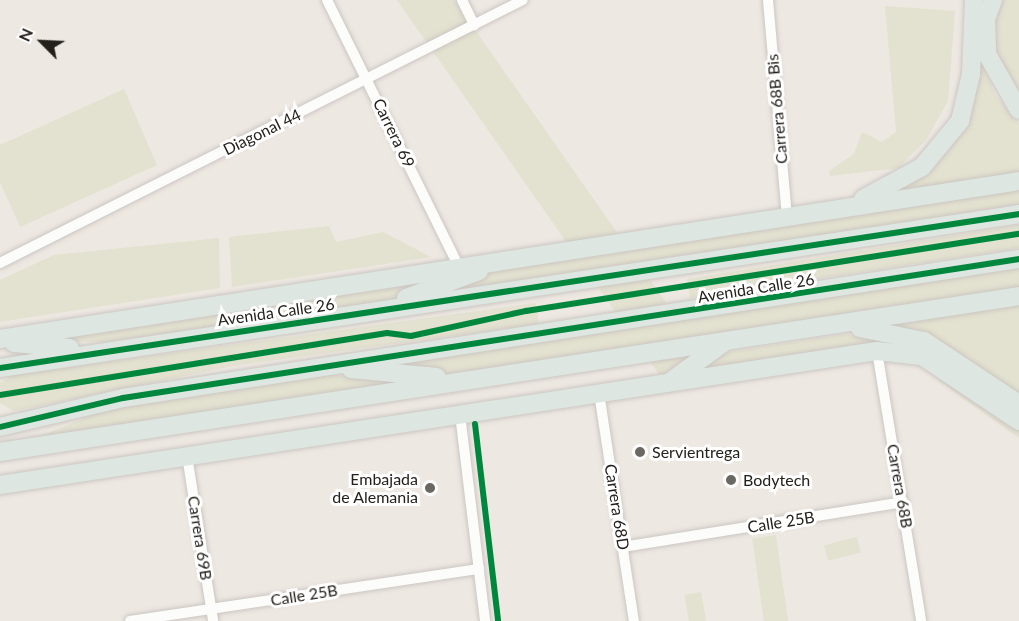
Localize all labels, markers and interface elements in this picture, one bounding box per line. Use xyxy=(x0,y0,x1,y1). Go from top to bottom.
north arrow xyxy=(12,12,72,72)
text: N xyxy=(14,25,36,44)
street label: Carrera 68B Bis xyxy=(763,53,791,165)
street label: Carrera 69 xyxy=(369,95,419,171)
street label: Diagonal 44 xyxy=(220,105,304,159)
street label: Avenida Calle 26 xyxy=(696,269,816,307)
street label: Avenida Calle 26 xyxy=(216,294,336,330)
place label: Servientrega xyxy=(652,442,740,462)
street label: Carrera 68B xyxy=(883,442,917,530)
marker: Servientrega xyxy=(633,445,647,459)
street label: Carrera 68D xyxy=(601,463,633,551)
place label: Embajada de Alemania xyxy=(332,469,418,507)
place label: Bodytech xyxy=(743,470,810,490)
marker: Bodytech xyxy=(724,473,738,487)
marker: Embajada de Alemania xyxy=(423,481,437,495)
street label: Carrera 69B xyxy=(184,494,216,582)
street label: Calle 25B xyxy=(746,507,816,537)
street label: Calle 25B xyxy=(269,580,339,610)

